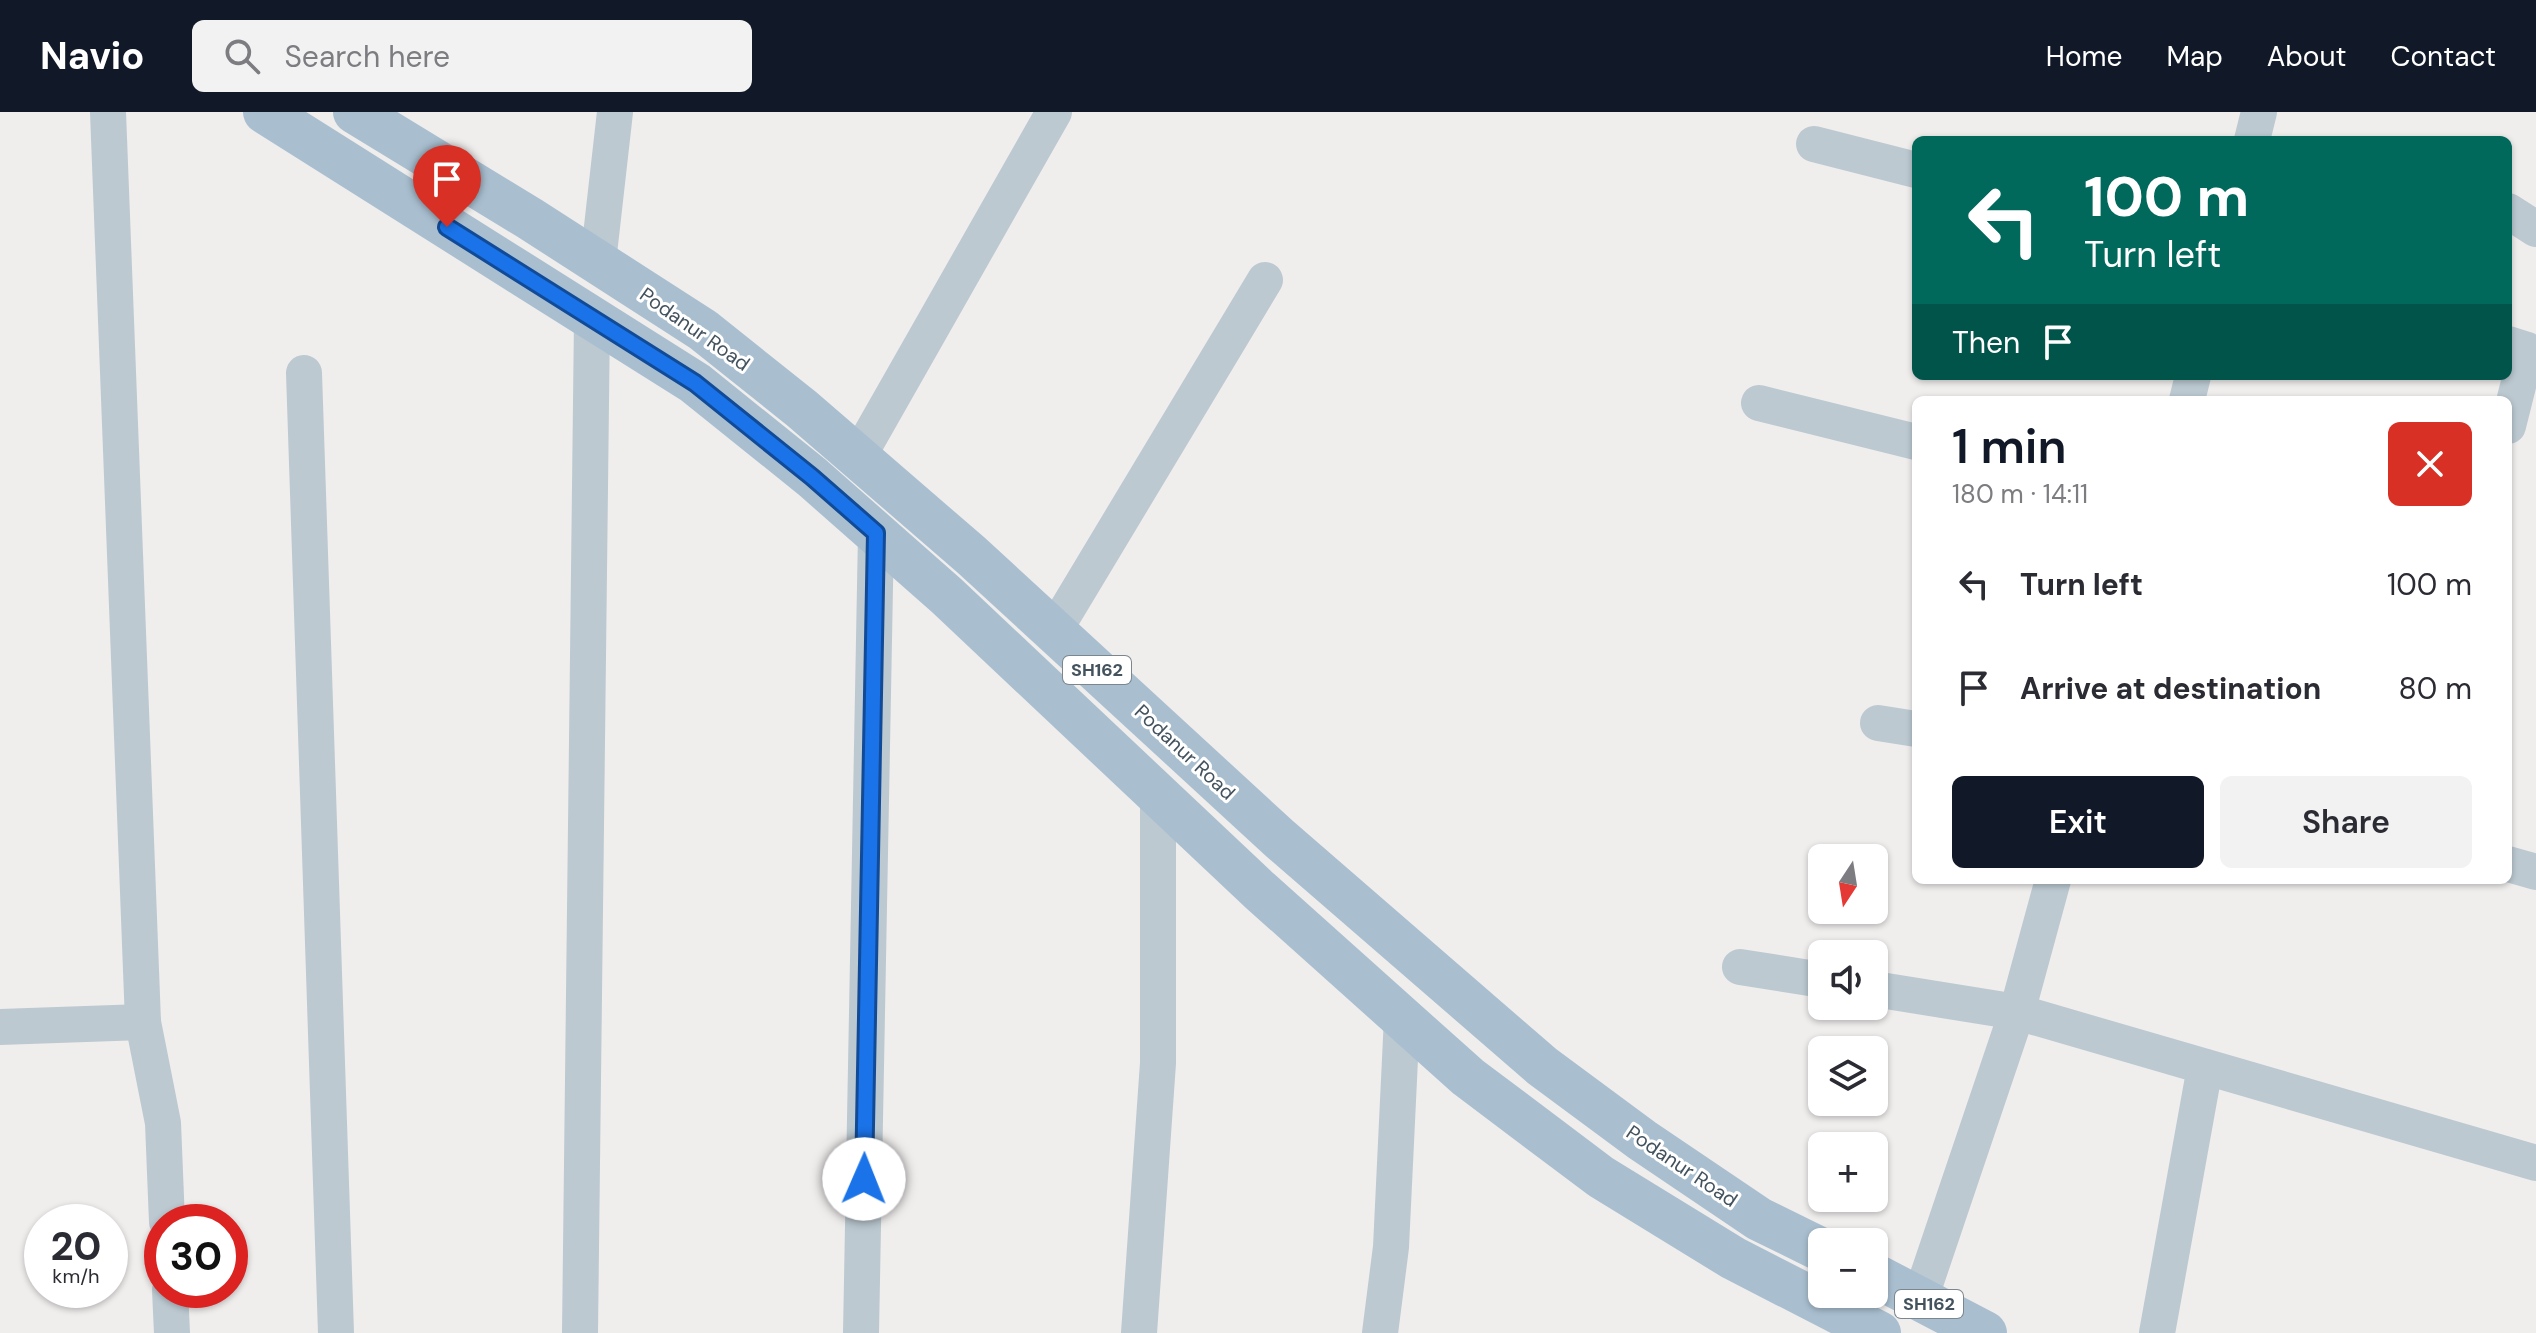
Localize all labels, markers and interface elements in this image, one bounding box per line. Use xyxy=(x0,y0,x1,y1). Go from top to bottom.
search box xyxy=(192,20,752,92)
text: Navio xyxy=(40,31,144,81)
icon: search xyxy=(220,34,264,78)
text: Search here xyxy=(284,37,450,76)
text: Home xyxy=(2046,38,2122,75)
text: Map xyxy=(2166,38,2223,75)
text: About xyxy=(2267,38,2346,75)
text: Contact xyxy=(2390,38,2496,75)
pin xyxy=(413,145,481,227)
icon: arrive xyxy=(425,157,469,201)
text: 100 m xyxy=(2084,160,2249,233)
icon: left xyxy=(1952,168,2056,272)
text: Turn left xyxy=(2084,231,2221,278)
street label: Podanur Road xyxy=(635,281,755,377)
icon: arrive xyxy=(2036,320,2080,364)
text: Then xyxy=(1952,323,2020,362)
text: 1 min xyxy=(1952,415,2067,478)
button: close xyxy=(2388,422,2472,506)
text: 180 m · 14:11 xyxy=(1952,477,2088,511)
icon: left xyxy=(1952,562,1996,606)
text: Turn left xyxy=(2020,565,2143,604)
text: 100 m xyxy=(2387,565,2472,604)
road number: SH162 xyxy=(1063,656,1131,684)
icon: arrive xyxy=(1952,666,1996,710)
text: Arrive at destination xyxy=(2020,669,2321,708)
text: 80 m xyxy=(2399,669,2472,708)
street label: Podanur Road xyxy=(1129,699,1241,805)
button: Exit xyxy=(1952,776,2204,868)
button: Share xyxy=(2220,776,2472,868)
north arrow xyxy=(1808,844,1888,924)
map controls xyxy=(1808,844,1888,1308)
button: sound xyxy=(1808,940,1888,1020)
button: layers xyxy=(1808,1036,1888,1116)
street label: Podanur Road xyxy=(1621,1119,1743,1213)
button: + xyxy=(1808,1132,1888,1212)
position arrow xyxy=(822,1137,906,1221)
speed limit sign: 30 xyxy=(144,1204,248,1308)
text: 20 xyxy=(50,1220,102,1272)
button: − xyxy=(1808,1228,1888,1308)
text: km/h xyxy=(52,1263,100,1289)
road number: SH162 xyxy=(1895,1290,1963,1318)

